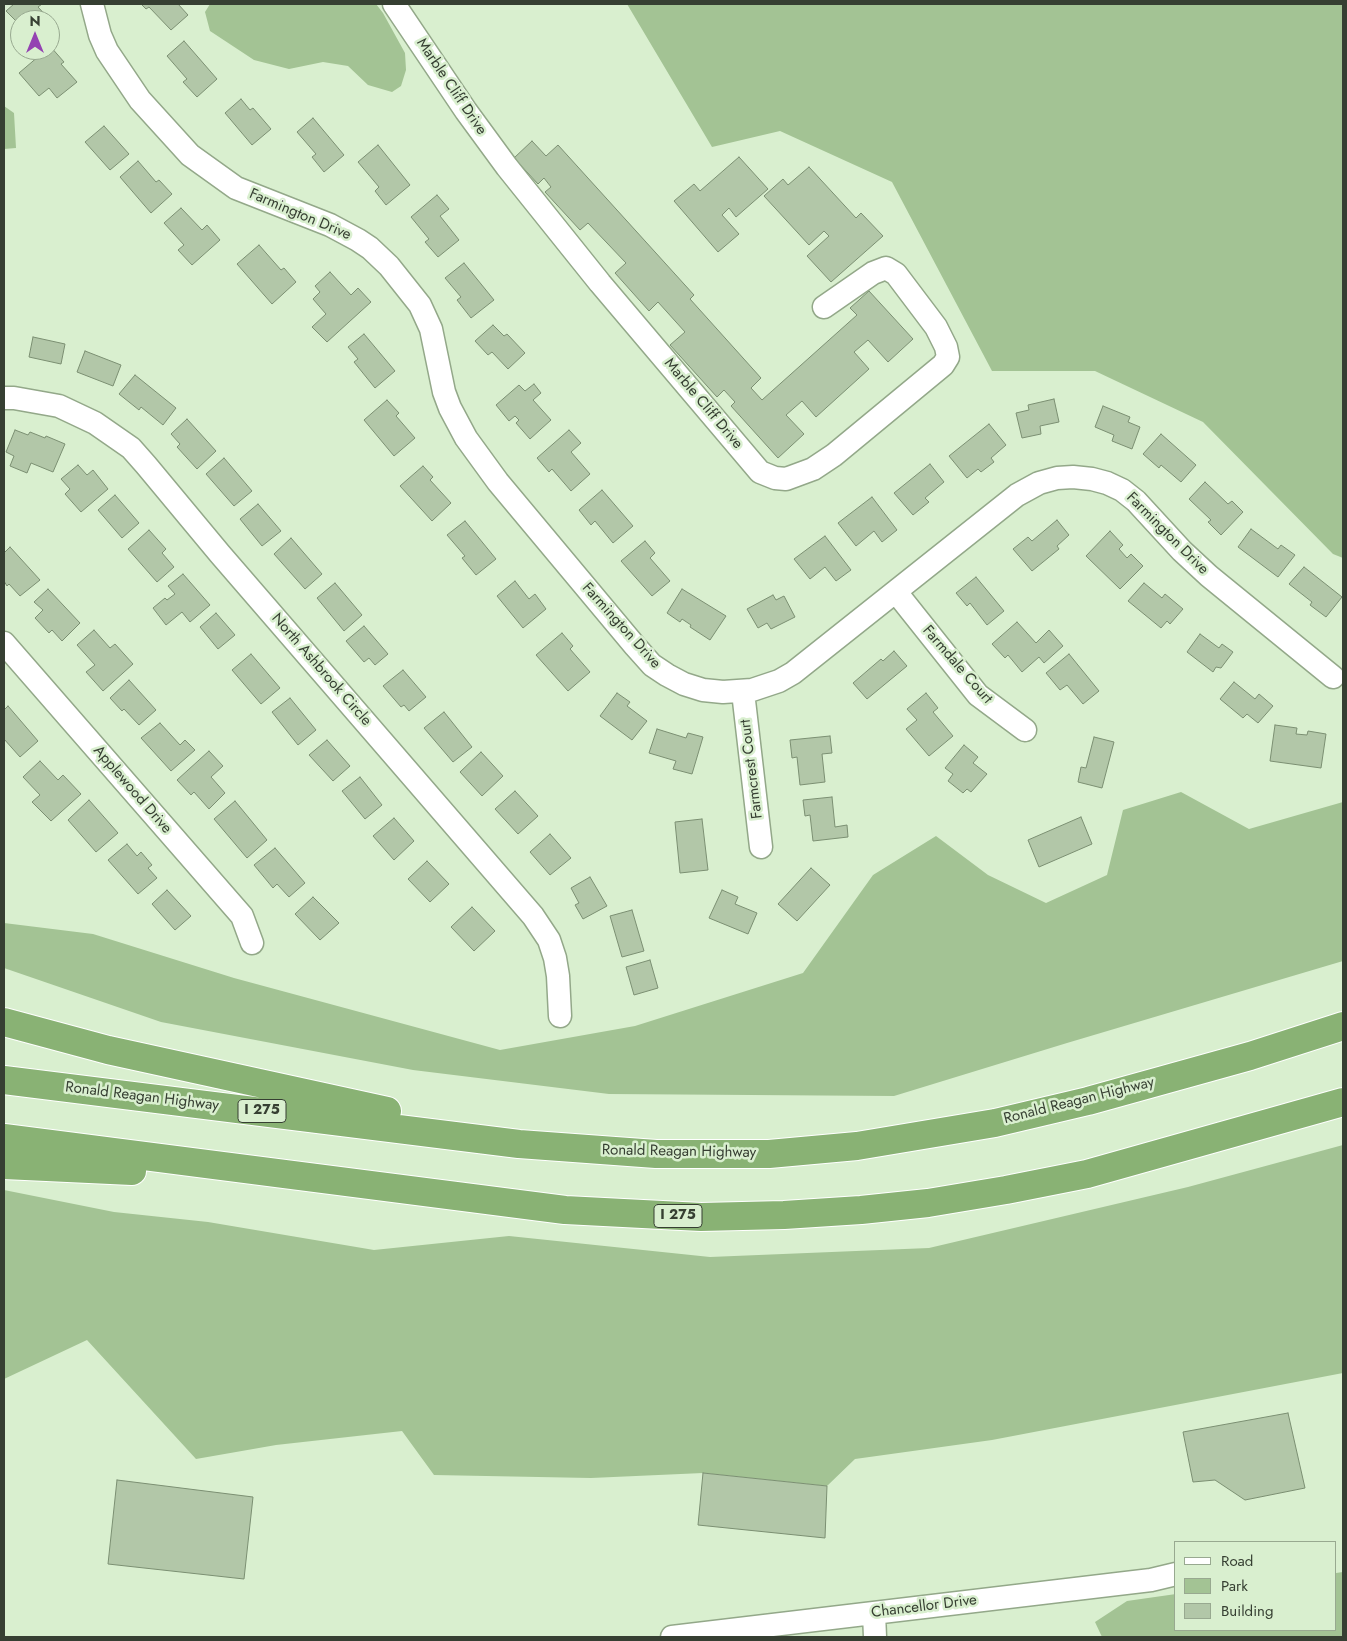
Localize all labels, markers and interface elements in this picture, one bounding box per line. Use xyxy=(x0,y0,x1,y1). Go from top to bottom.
north arrow xyxy=(10,10,60,60)
text: N xyxy=(29,11,41,31)
street label: Marble Cliff Drive xyxy=(412,35,490,139)
street label: Farmington Drive xyxy=(246,185,354,245)
street label: Marble Cliff Drive xyxy=(660,355,746,453)
street label: Farmington Drive xyxy=(1122,489,1212,579)
street label: Farmington Drive xyxy=(578,579,664,673)
street label: North Ashbrook Circle xyxy=(267,610,375,730)
street label: Farmdale Court xyxy=(918,622,996,708)
street label: Farmcrest Court xyxy=(737,718,767,820)
street label: Applewood Drive xyxy=(89,742,175,838)
street label: Ronald Reagan Highway xyxy=(1002,1074,1156,1128)
street label: Ronald Reagan Highway xyxy=(64,1079,220,1115)
road number: I 275 xyxy=(238,1100,286,1122)
street label: Ronald Reagan Highway xyxy=(602,1142,756,1162)
road number: I 275 xyxy=(654,1204,702,1228)
legend xyxy=(1174,1541,1337,1631)
text: Road xyxy=(1221,1550,1253,1572)
text: Park xyxy=(1221,1575,1248,1597)
street label: Chancellor Drive xyxy=(870,1592,978,1622)
text: Building xyxy=(1221,1600,1273,1622)

